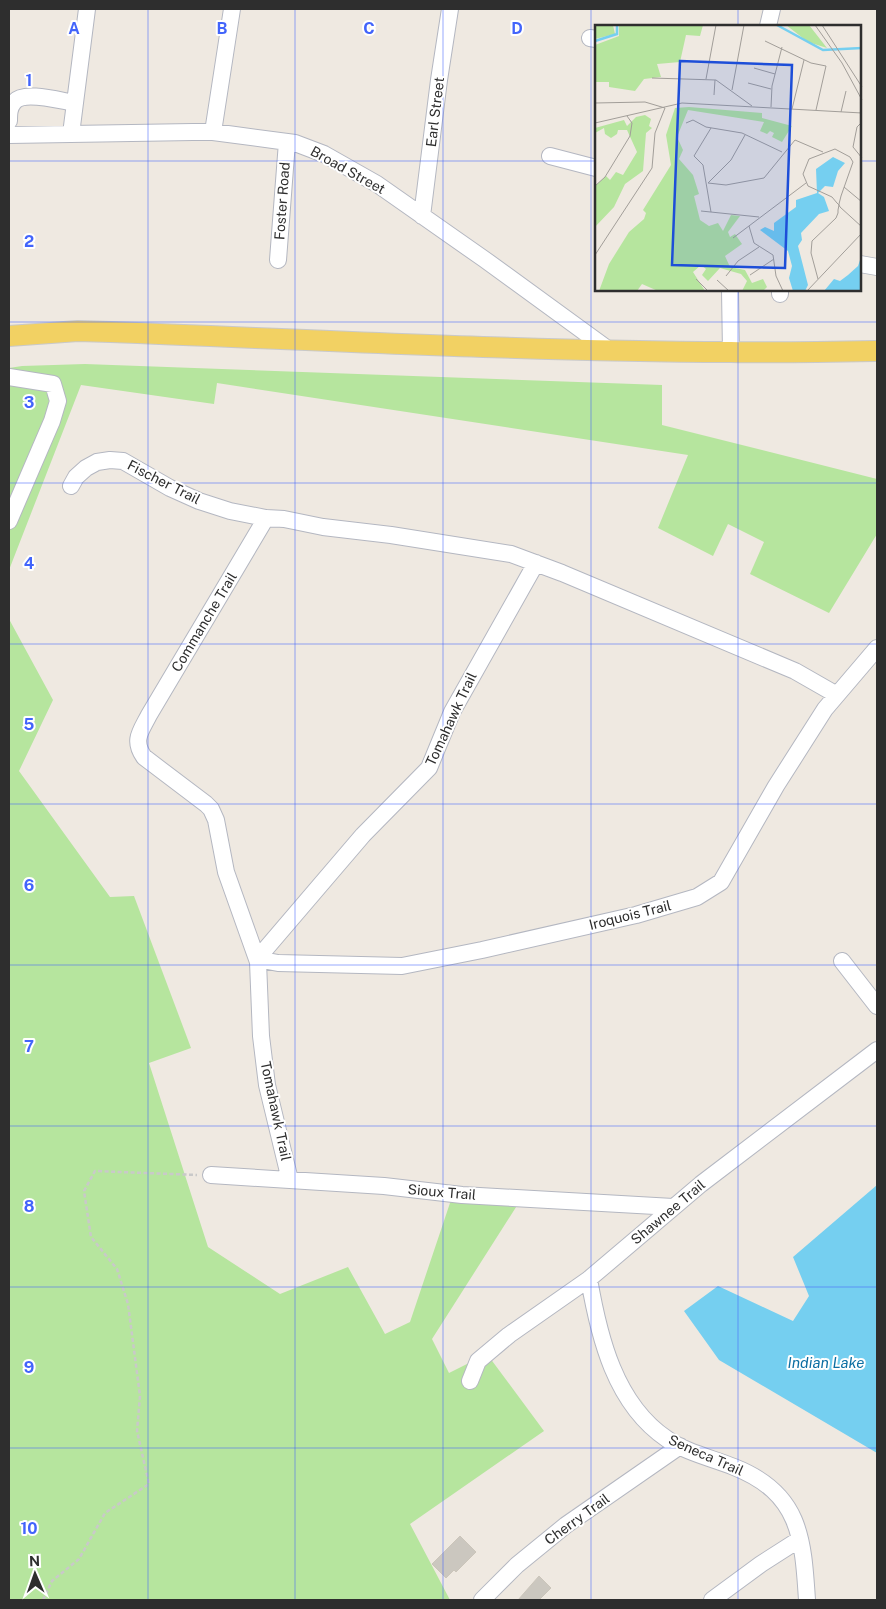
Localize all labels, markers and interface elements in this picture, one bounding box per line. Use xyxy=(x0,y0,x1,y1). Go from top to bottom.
text: A xyxy=(68,19,80,38)
text: B xyxy=(217,19,228,38)
text: C xyxy=(363,19,375,38)
text: D xyxy=(511,19,523,38)
inset map xyxy=(595,25,861,291)
text: 1 xyxy=(26,71,32,90)
street label: Earl Street xyxy=(423,76,447,148)
street label: Broad Street xyxy=(308,143,388,197)
street label: Foster Road xyxy=(271,161,293,241)
text: 2 xyxy=(24,232,34,251)
text: 3 xyxy=(24,393,34,412)
street label: Fischer Trail xyxy=(125,457,203,507)
text: 4 xyxy=(24,554,35,573)
street label: Commanche Trail xyxy=(168,569,240,675)
street label: Tomahawk Trail xyxy=(422,670,480,768)
text: 5 xyxy=(24,715,35,734)
text: 6 xyxy=(24,876,34,895)
street label: Iroquois Trail xyxy=(587,897,673,933)
text: 7 xyxy=(24,1037,34,1056)
street label: Tomahawk Trail xyxy=(258,1060,294,1162)
street label: Shawnee Trail xyxy=(628,1176,708,1248)
street label: Sioux Trail xyxy=(407,1181,477,1203)
text: 8 xyxy=(24,1197,35,1216)
water label: Indian Lake xyxy=(787,1354,865,1371)
text: 9 xyxy=(24,1358,34,1377)
street label: Seneca Trail xyxy=(666,1431,746,1479)
street label: Cherry Trail xyxy=(541,1490,613,1548)
text: 10 xyxy=(20,1519,38,1538)
north arrow xyxy=(10,1549,60,1599)
text: N xyxy=(29,1553,40,1569)

